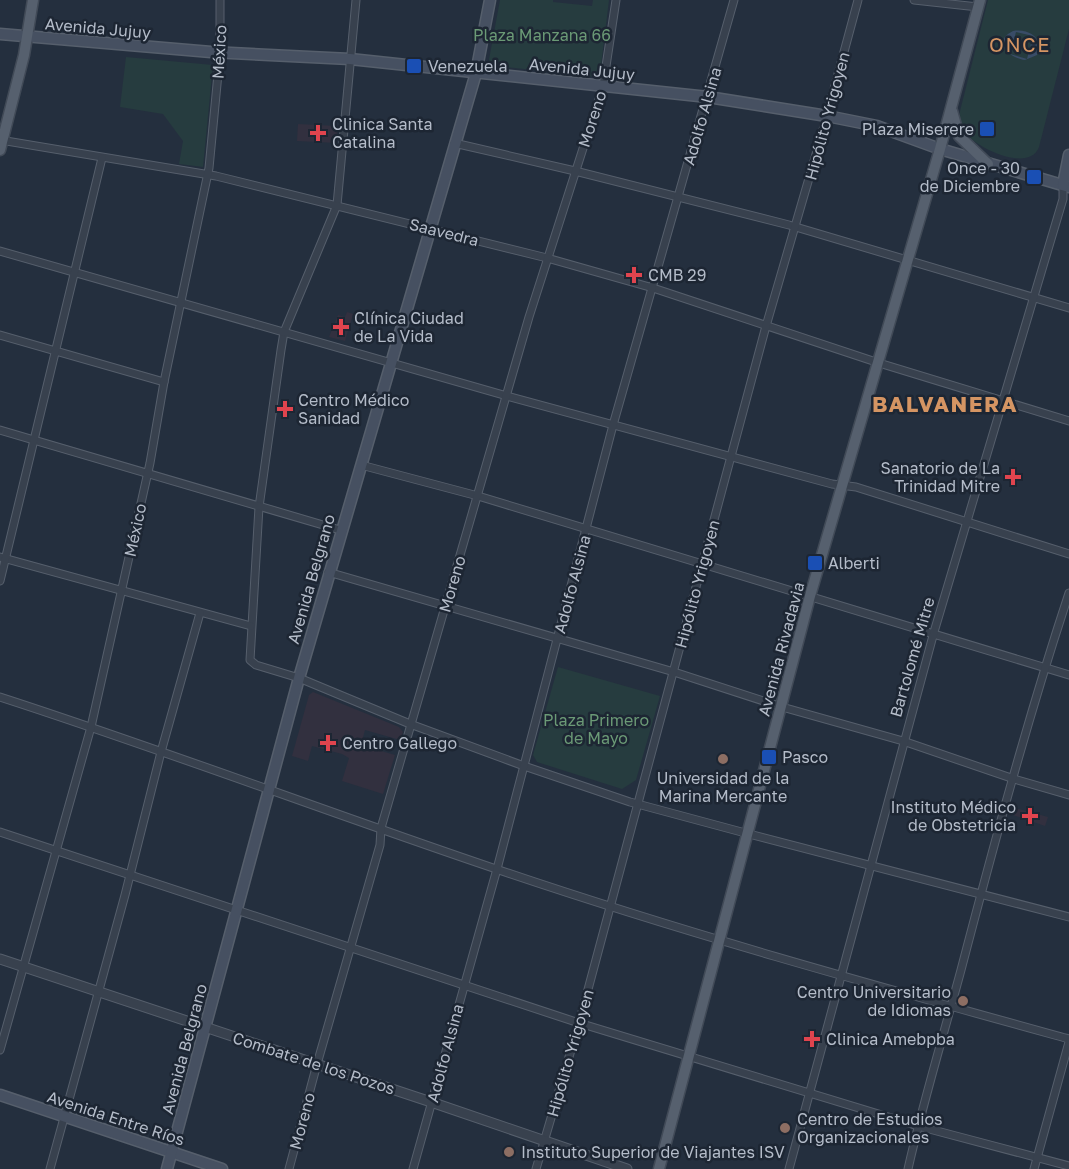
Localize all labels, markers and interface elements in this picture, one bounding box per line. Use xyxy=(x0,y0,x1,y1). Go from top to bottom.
street label: Avenida Jujuy xyxy=(44,13,152,43)
street label: México xyxy=(208,24,230,80)
park label: Plaza Manzana 66 xyxy=(473,25,611,45)
district label: ONCE xyxy=(989,32,1051,56)
street label: Hipólito Yrigoyen xyxy=(800,50,854,182)
street label: Avenida Jujuy xyxy=(528,54,636,84)
place label: Venezuela xyxy=(428,56,507,76)
marker: Venezuela xyxy=(405,57,423,75)
street label: Adolfo Alsina xyxy=(678,65,726,167)
street label: Moreno xyxy=(574,88,610,150)
place label: Clinica Santa Catalina xyxy=(332,114,433,152)
place label: Plaza Miserere xyxy=(862,119,974,139)
marker: Plaza Miserere xyxy=(978,120,996,138)
marker: Clinica Santa Catalina xyxy=(309,124,327,142)
place label: Once - 30 de Diciembre xyxy=(920,158,1020,196)
marker: Once - 30 de Diciembre xyxy=(1025,168,1043,186)
street label: Saavedra xyxy=(407,214,481,250)
place label: CMB 29 xyxy=(648,265,706,285)
marker: CMB 29 xyxy=(625,266,643,284)
place label: Clínica Ciudad de La Vida xyxy=(354,308,464,346)
marker: Clínica Ciudad de La Vida xyxy=(332,318,350,336)
place label: Centro Médico Sanidad xyxy=(298,390,409,428)
district label: BALVANERA xyxy=(872,390,1018,417)
marker: Centro Médico Sanidad xyxy=(276,400,294,418)
place label: Sanatorio de La Trinidad Mitre xyxy=(880,458,1000,496)
marker: Sanatorio de La Trinidad Mitre xyxy=(1004,468,1022,486)
street label: México xyxy=(120,501,150,559)
street label: Avenida Belgrano xyxy=(283,512,339,646)
street label: Hipólito Yrigoyen xyxy=(670,518,724,650)
street label: Adolfo Alsina xyxy=(549,533,595,635)
street label: Moreno xyxy=(434,553,470,615)
place label: Alberti xyxy=(828,553,880,573)
marker: Alberti xyxy=(806,554,824,572)
street label: Avenida Rivadavia xyxy=(753,580,809,718)
street label: Bartolomé Mitre xyxy=(885,595,939,719)
park label: Plaza Primero de Mayo xyxy=(543,710,649,748)
place label: Centro Gallego xyxy=(342,733,457,753)
marker: Centro Gallego xyxy=(319,734,337,752)
place label: Pasco xyxy=(782,747,828,767)
marker: Pasco xyxy=(760,748,778,766)
marker: Universidad de la Marina Mercante xyxy=(716,752,730,766)
place label: Universidad de la Marina Mercante xyxy=(657,768,789,806)
place label: Instituto Médico de Obstetricia xyxy=(890,797,1016,835)
marker: Instituto Médico de Obstetricia xyxy=(1021,807,1039,825)
street label: Avenida Belgrano xyxy=(157,982,211,1116)
place label: Centro Universitario de Idiomas xyxy=(797,982,951,1020)
street label: Hipólito Yrigoyen xyxy=(542,987,598,1119)
marker: Centro Universitario de Idiomas xyxy=(956,994,970,1008)
street label: Adolfo Alsina xyxy=(422,1002,468,1104)
street label: Combate de los Pozos xyxy=(230,1027,398,1099)
place label: Clinica Amebpba xyxy=(826,1029,955,1049)
marker: Clinica Amebpba xyxy=(803,1030,821,1048)
street label: Avenida Entre Ríos xyxy=(45,1086,187,1150)
street label: Moreno xyxy=(285,1090,319,1152)
place label: Centro de Estudios Organizacionales xyxy=(797,1109,943,1147)
marker: Centro de Estudios Organizacionales xyxy=(778,1121,792,1135)
place label: Instituto Superior de Viajantes ISV xyxy=(521,1142,785,1162)
marker: Instituto Superior de Viajantes ISV xyxy=(502,1145,516,1159)

